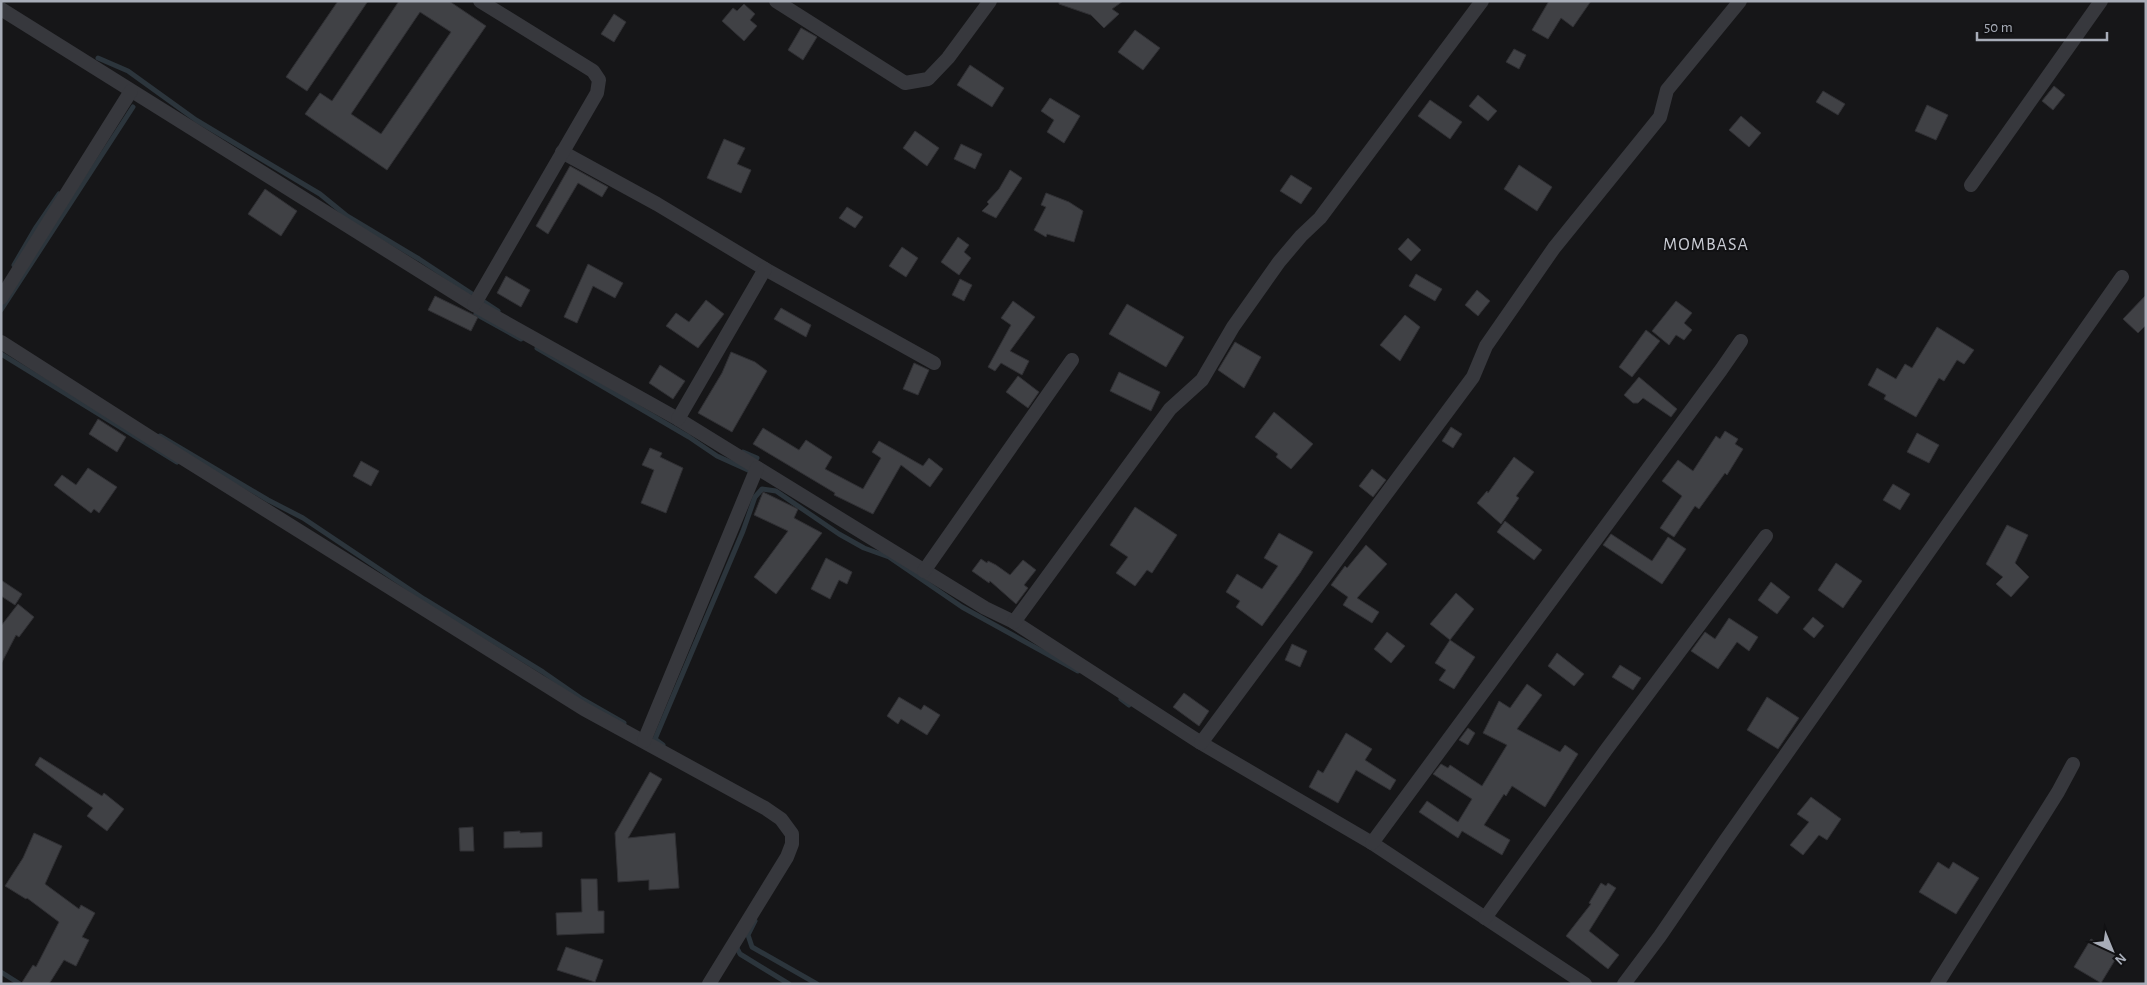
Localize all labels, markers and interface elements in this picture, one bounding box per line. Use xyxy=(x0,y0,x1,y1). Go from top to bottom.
scale bar xyxy=(1977,10,2107,42)
text: 50 m xyxy=(1984,20,2013,35)
district label: MOMBASA xyxy=(1663,236,1749,254)
north arrow xyxy=(2087,925,2137,975)
text: N xyxy=(2112,950,2129,967)

